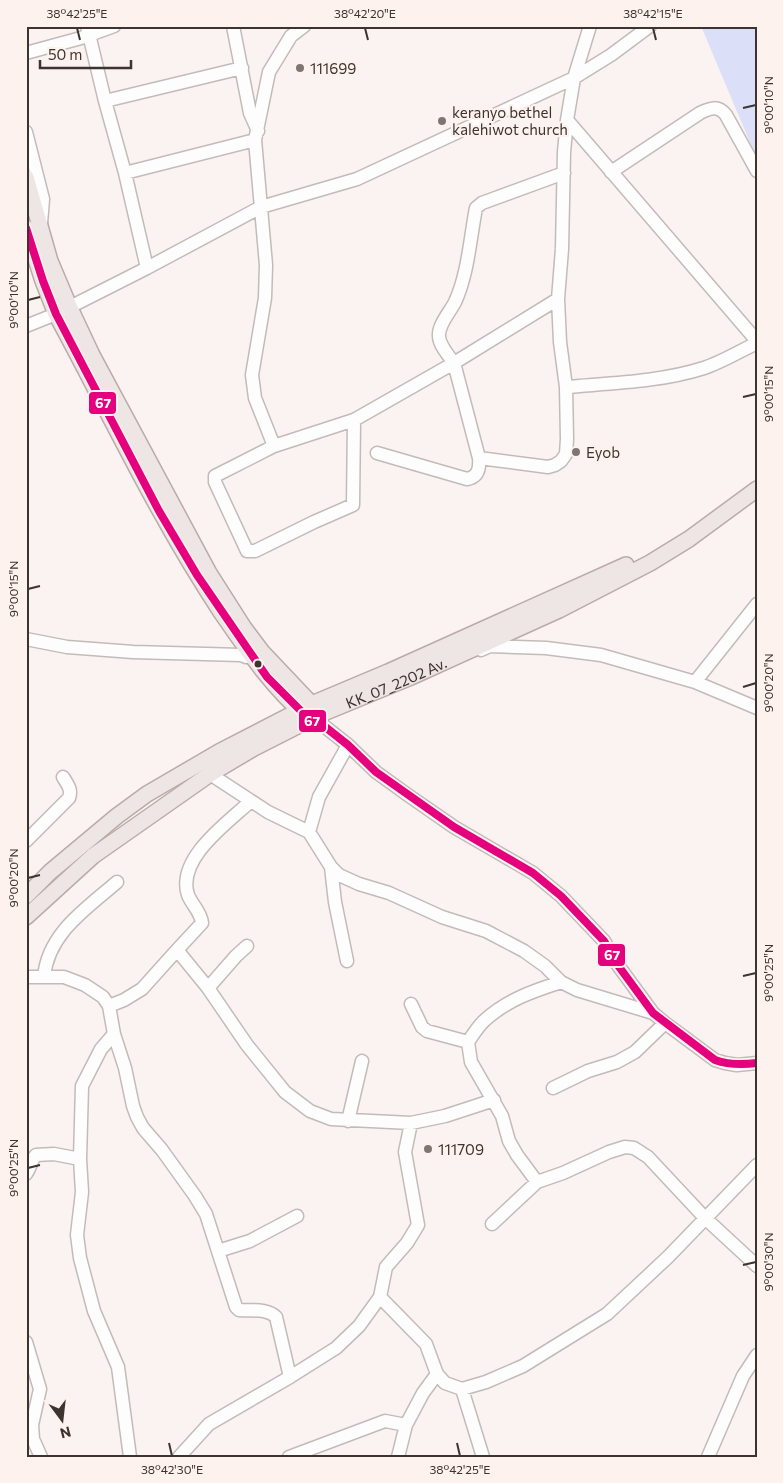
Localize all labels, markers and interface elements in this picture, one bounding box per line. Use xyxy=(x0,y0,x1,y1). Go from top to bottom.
text: 38°42'25"E xyxy=(47,6,107,20)
text: 38°42'20"E xyxy=(334,6,396,20)
text: 38°42'15"E xyxy=(623,6,683,20)
scale bar xyxy=(40,38,131,70)
text: 50 m xyxy=(48,45,82,63)
place label: 111699 xyxy=(310,59,356,77)
marker: 111699 xyxy=(294,62,306,74)
text: 9°00'10"N xyxy=(761,76,775,134)
place label: keranyo bethel kalehiwot church xyxy=(452,103,568,138)
marker: keranyo bethel kalehiwot church xyxy=(436,115,448,127)
text: 9°00'10"N xyxy=(6,271,20,329)
text: 9°00'15"N xyxy=(761,366,775,422)
line badge: 67 xyxy=(88,391,117,415)
text: 67 xyxy=(95,394,111,411)
place label: Eyob xyxy=(586,443,620,461)
marker: Eyob xyxy=(570,446,582,458)
text: 9°00'15"N xyxy=(6,561,20,617)
street label: KK_07_2202 Av. xyxy=(343,653,449,712)
text: 9°00'20"N xyxy=(761,654,775,712)
unlabelled marker xyxy=(253,659,263,669)
line badge: 67 xyxy=(298,709,327,733)
text: 67 xyxy=(304,712,320,729)
text: 9°00'20"N xyxy=(6,849,20,907)
line badge: 67 xyxy=(597,943,626,967)
text: 9°00'25"N xyxy=(761,944,775,1002)
text: 67 xyxy=(604,946,620,963)
text: 9°00'25"N xyxy=(6,1139,20,1197)
place label: 111709 xyxy=(438,1140,484,1158)
marker: 111709 xyxy=(422,1143,434,1155)
text: 9°00'30"N xyxy=(761,1232,775,1292)
north arrow xyxy=(38,1396,88,1446)
text: N xyxy=(58,1423,73,1443)
text: 38°42'30"E xyxy=(141,1462,203,1476)
text: 38°42'25"E xyxy=(430,1462,490,1476)

